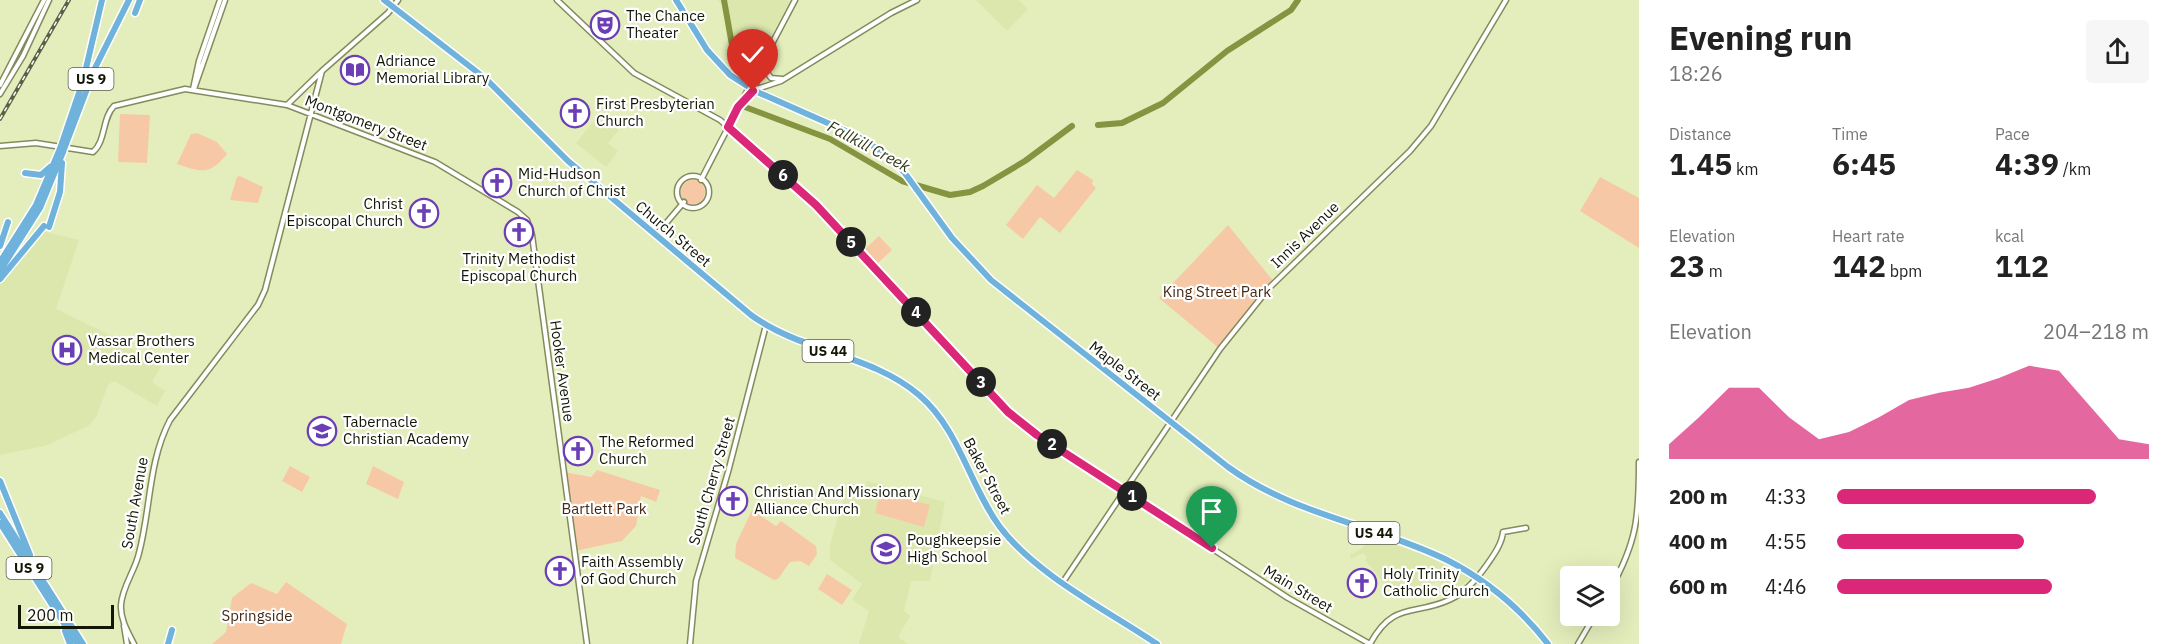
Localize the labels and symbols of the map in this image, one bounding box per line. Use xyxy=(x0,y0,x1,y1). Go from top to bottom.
place label: The Chance Theater xyxy=(626,6,705,42)
theatre icon: The Chance Theater xyxy=(589,9,621,41)
pin xyxy=(727,29,778,91)
place label: Adriance Memorial Library xyxy=(376,51,490,87)
library icon: Adriance Memorial Library xyxy=(339,54,371,86)
road number: US 9 xyxy=(68,68,113,90)
street label: Montgomery Street xyxy=(302,90,430,155)
place label: First Presbyterian Church xyxy=(596,94,715,130)
church icon: First Presbyterian Church xyxy=(559,97,591,129)
water label: Fallkill Creek xyxy=(824,116,914,176)
pin: 6 xyxy=(768,160,798,190)
place label: Mid-Hudson Church of Christ xyxy=(518,164,626,200)
church icon: Mid-Hudson Church of Christ xyxy=(481,167,513,199)
place label: Christ Episcopal Church xyxy=(286,194,403,230)
church icon: Christ Episcopal Church xyxy=(408,197,440,229)
street label: Church Street xyxy=(632,197,715,271)
street label: Innis Avenue xyxy=(1266,197,1343,272)
church icon: Trinity Methodist Episcopal Church xyxy=(503,216,535,248)
pin: 5 xyxy=(836,227,866,257)
place label: Trinity Methodist Episcopal Church xyxy=(461,249,577,285)
park label: King Street Park xyxy=(1163,282,1271,301)
pin: 4 xyxy=(901,297,931,327)
street label: Hooker Avenue xyxy=(546,319,579,423)
place label: Vassar Brothers Medical Center xyxy=(88,331,195,367)
hospital icon: Vassar Brothers Medical Center xyxy=(51,334,83,366)
street label: Maple Street xyxy=(1086,337,1165,405)
road number: US 44 xyxy=(802,340,854,362)
pin: 3 xyxy=(966,367,996,397)
place label: Tabernacle Christian Academy xyxy=(343,412,469,448)
school or university icon: Tabernacle Christian Academy xyxy=(306,415,338,447)
street label: South Cherry Street xyxy=(684,415,739,547)
pin: 2 xyxy=(1037,429,1067,459)
place label: The Reformed Church xyxy=(599,432,694,468)
street label: Baker Street xyxy=(959,434,1016,517)
church icon: The Reformed Church xyxy=(562,435,594,467)
street label: South Avenue xyxy=(117,455,152,550)
pin: 1 xyxy=(1117,481,1147,511)
place label: Christian And Missionary Alliance Church xyxy=(754,482,921,518)
church icon: Christian And Missionary Alliance Church xyxy=(717,485,749,517)
pin xyxy=(1186,486,1237,548)
park label: Bartlett Park xyxy=(561,499,647,518)
road number: US 44 xyxy=(1348,522,1400,544)
place label: Poughkeepsie High School xyxy=(907,530,1001,566)
school or university icon: Poughkeepsie High School xyxy=(870,533,902,565)
place label: Faith Assembly of God Church xyxy=(581,552,684,588)
church icon: Faith Assembly of God Church xyxy=(544,555,576,587)
road number: US 9 xyxy=(6,557,51,579)
street label: Main Street xyxy=(1260,561,1336,617)
place label: Holy Trinity Catholic Church xyxy=(1383,564,1489,600)
church icon: Holy Trinity Catholic Church xyxy=(1346,567,1378,599)
scale bar xyxy=(18,602,114,630)
park label: Springside xyxy=(221,606,293,625)

